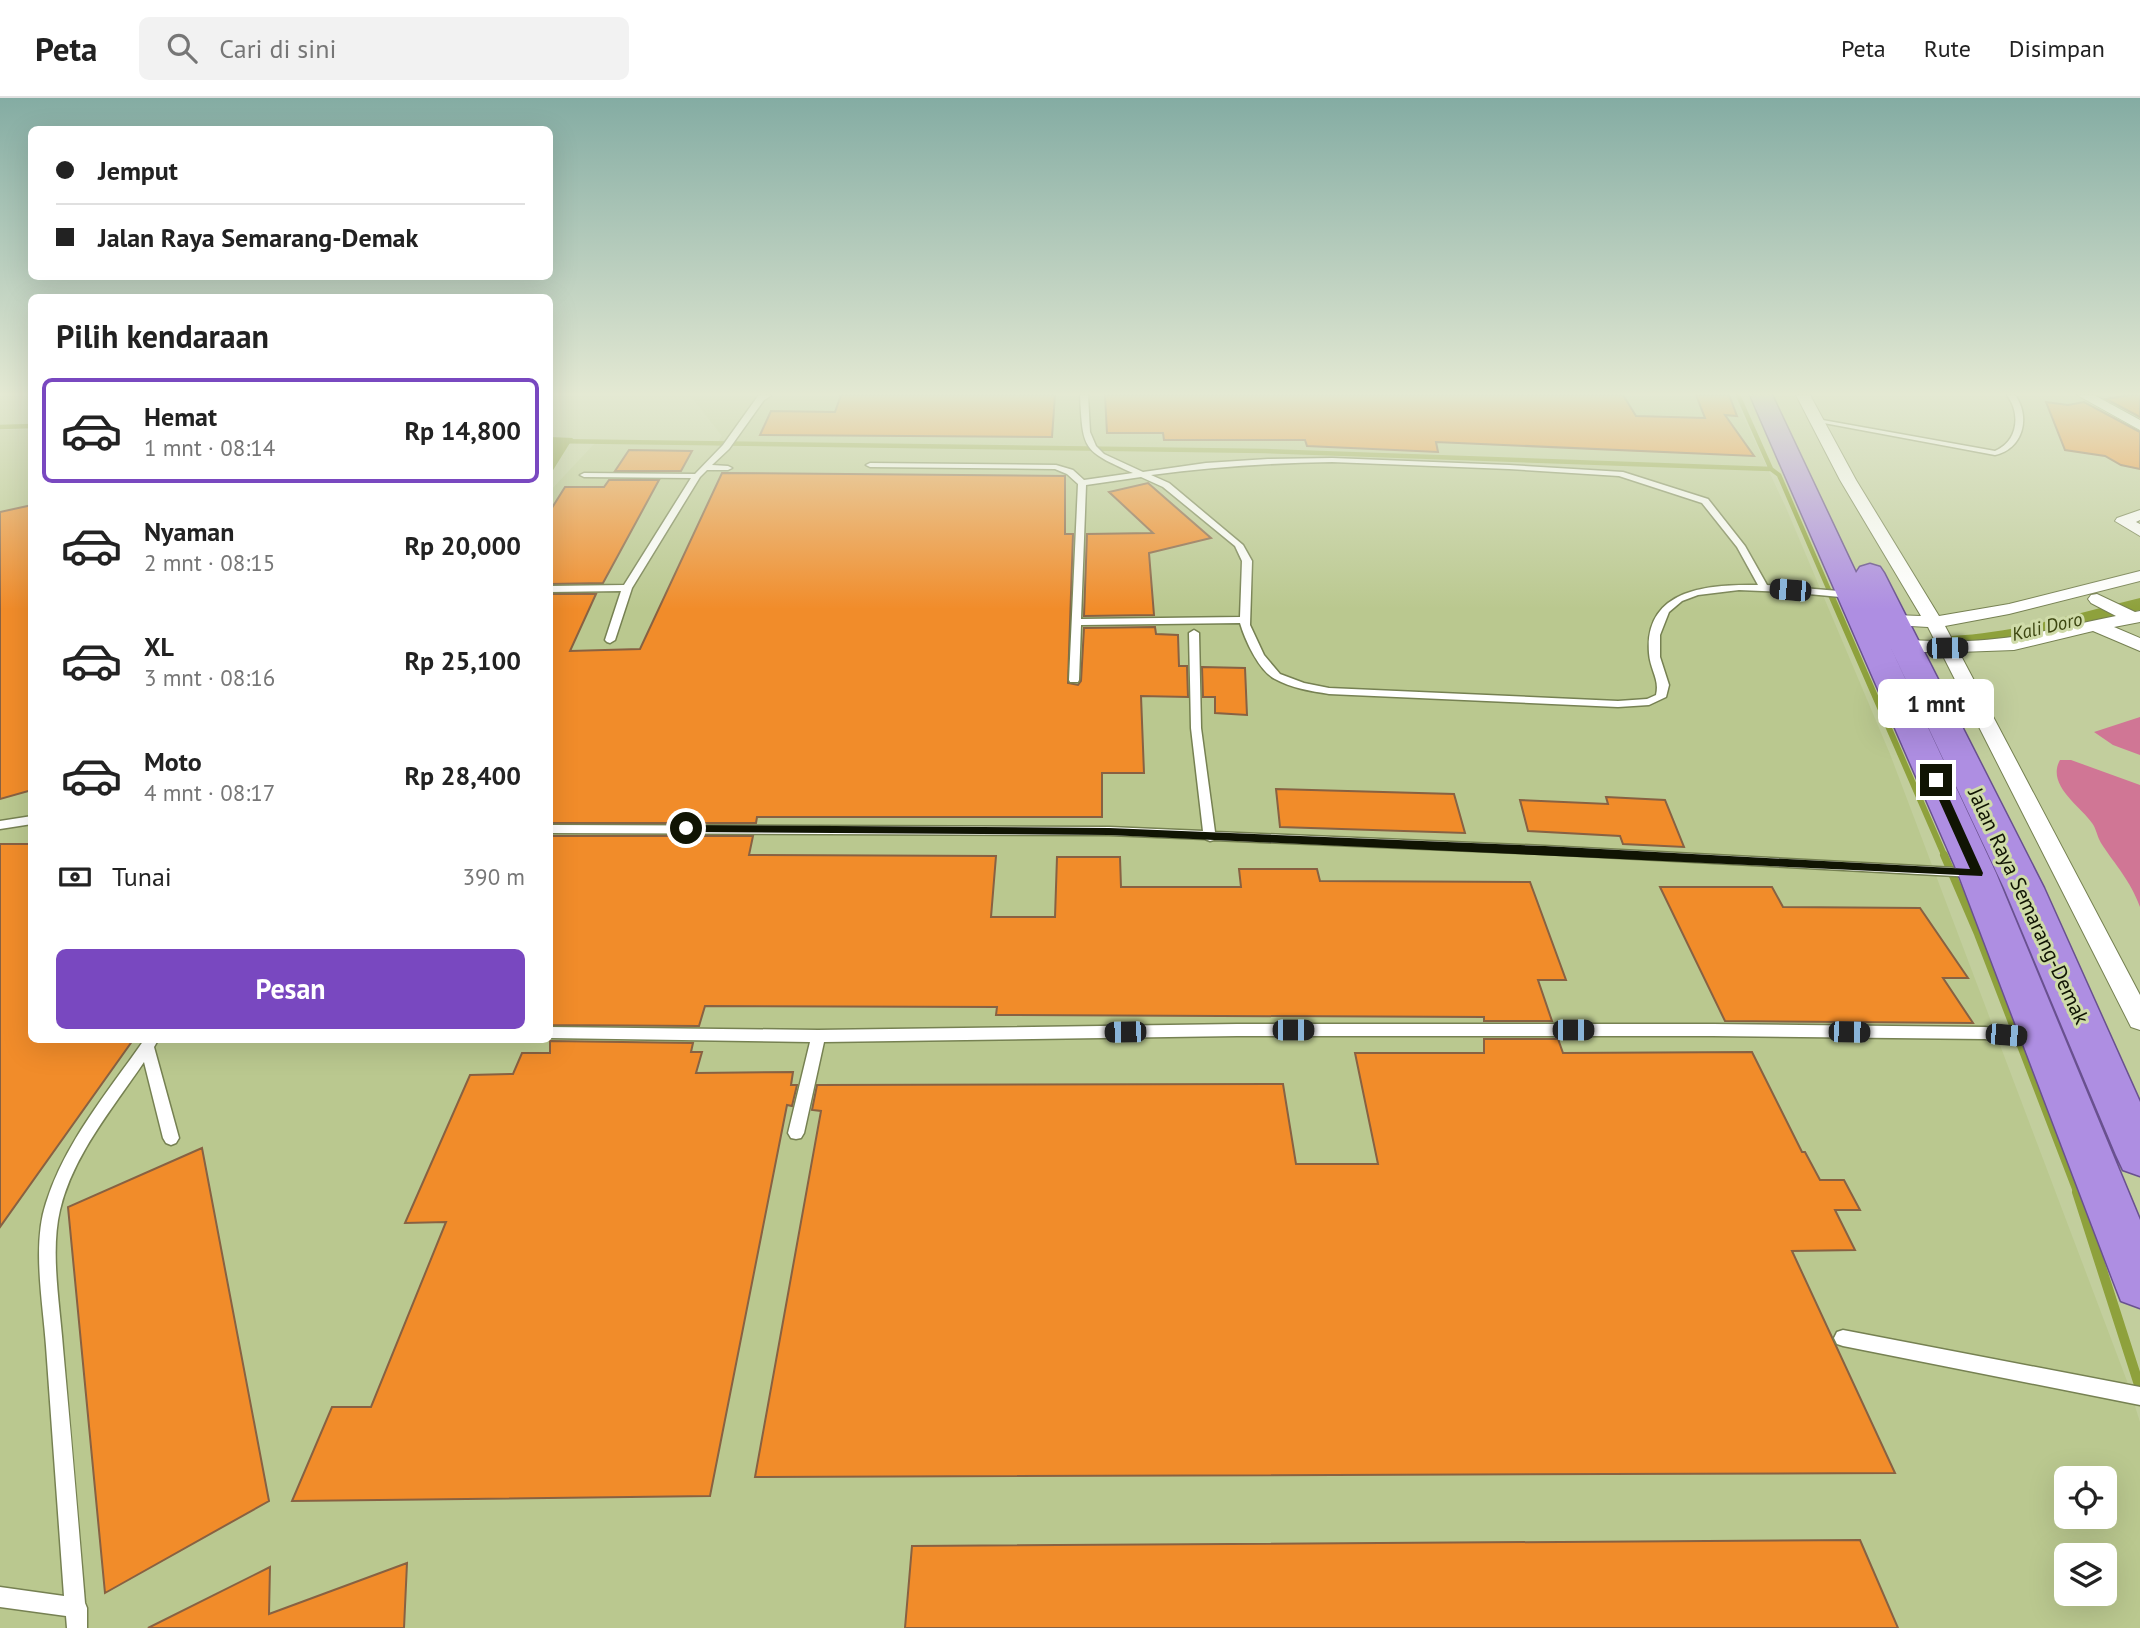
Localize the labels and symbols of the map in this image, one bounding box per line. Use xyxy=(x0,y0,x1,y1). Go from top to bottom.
car xyxy=(1769,578,1812,602)
water label: Kali Doro xyxy=(2009,606,2085,646)
car xyxy=(1926,637,1969,659)
callout: 1 mnt xyxy=(1878,678,1994,728)
route end xyxy=(1920,764,1952,796)
street label: Jalan Raya Semarang-Demak xyxy=(1962,783,2096,1029)
route start xyxy=(670,812,702,844)
car xyxy=(1273,1020,1315,1041)
car xyxy=(1553,1020,1595,1041)
car xyxy=(1104,1021,1147,1043)
car xyxy=(1828,1021,1871,1043)
car xyxy=(1985,1023,2028,1047)

